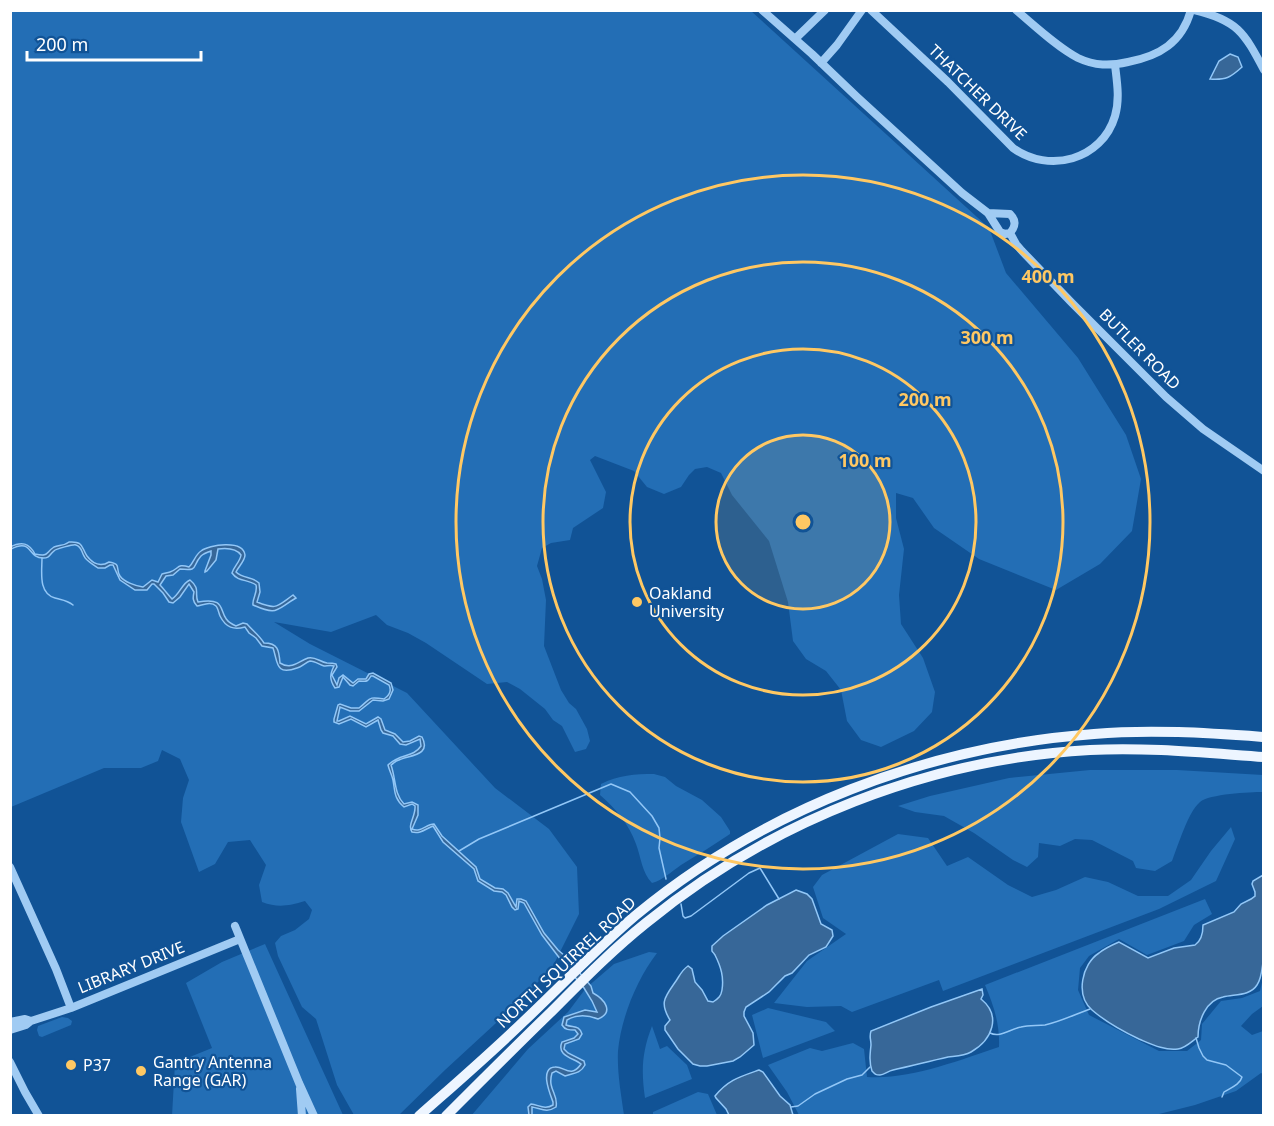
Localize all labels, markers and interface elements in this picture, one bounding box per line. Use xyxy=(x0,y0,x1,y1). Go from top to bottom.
scale bar xyxy=(27,24,201,62)
text: 200 m xyxy=(36,32,88,56)
street label: THATCHER DRIVE xyxy=(924,39,1032,145)
text: 400 m xyxy=(1021,264,1075,288)
street label: BUTLER ROAD xyxy=(1095,304,1185,394)
text: 300 m xyxy=(960,325,1014,349)
text: 200 m xyxy=(898,387,952,411)
text: 100 m xyxy=(838,448,892,472)
centre of rings xyxy=(793,512,813,532)
place label: Oakland University xyxy=(649,582,725,622)
marker: Oakland University xyxy=(630,595,644,609)
street label: NORTH SQUIRREL ROAD xyxy=(491,891,641,1033)
street label: LIBRARY DRIVE xyxy=(74,936,188,998)
place label: Gantry Antenna Range (GAR) xyxy=(153,1051,272,1091)
place label: P37 xyxy=(83,1054,111,1076)
marker: P37 xyxy=(64,1058,78,1072)
marker: Gantry Antenna Range (GAR) xyxy=(134,1064,148,1078)

